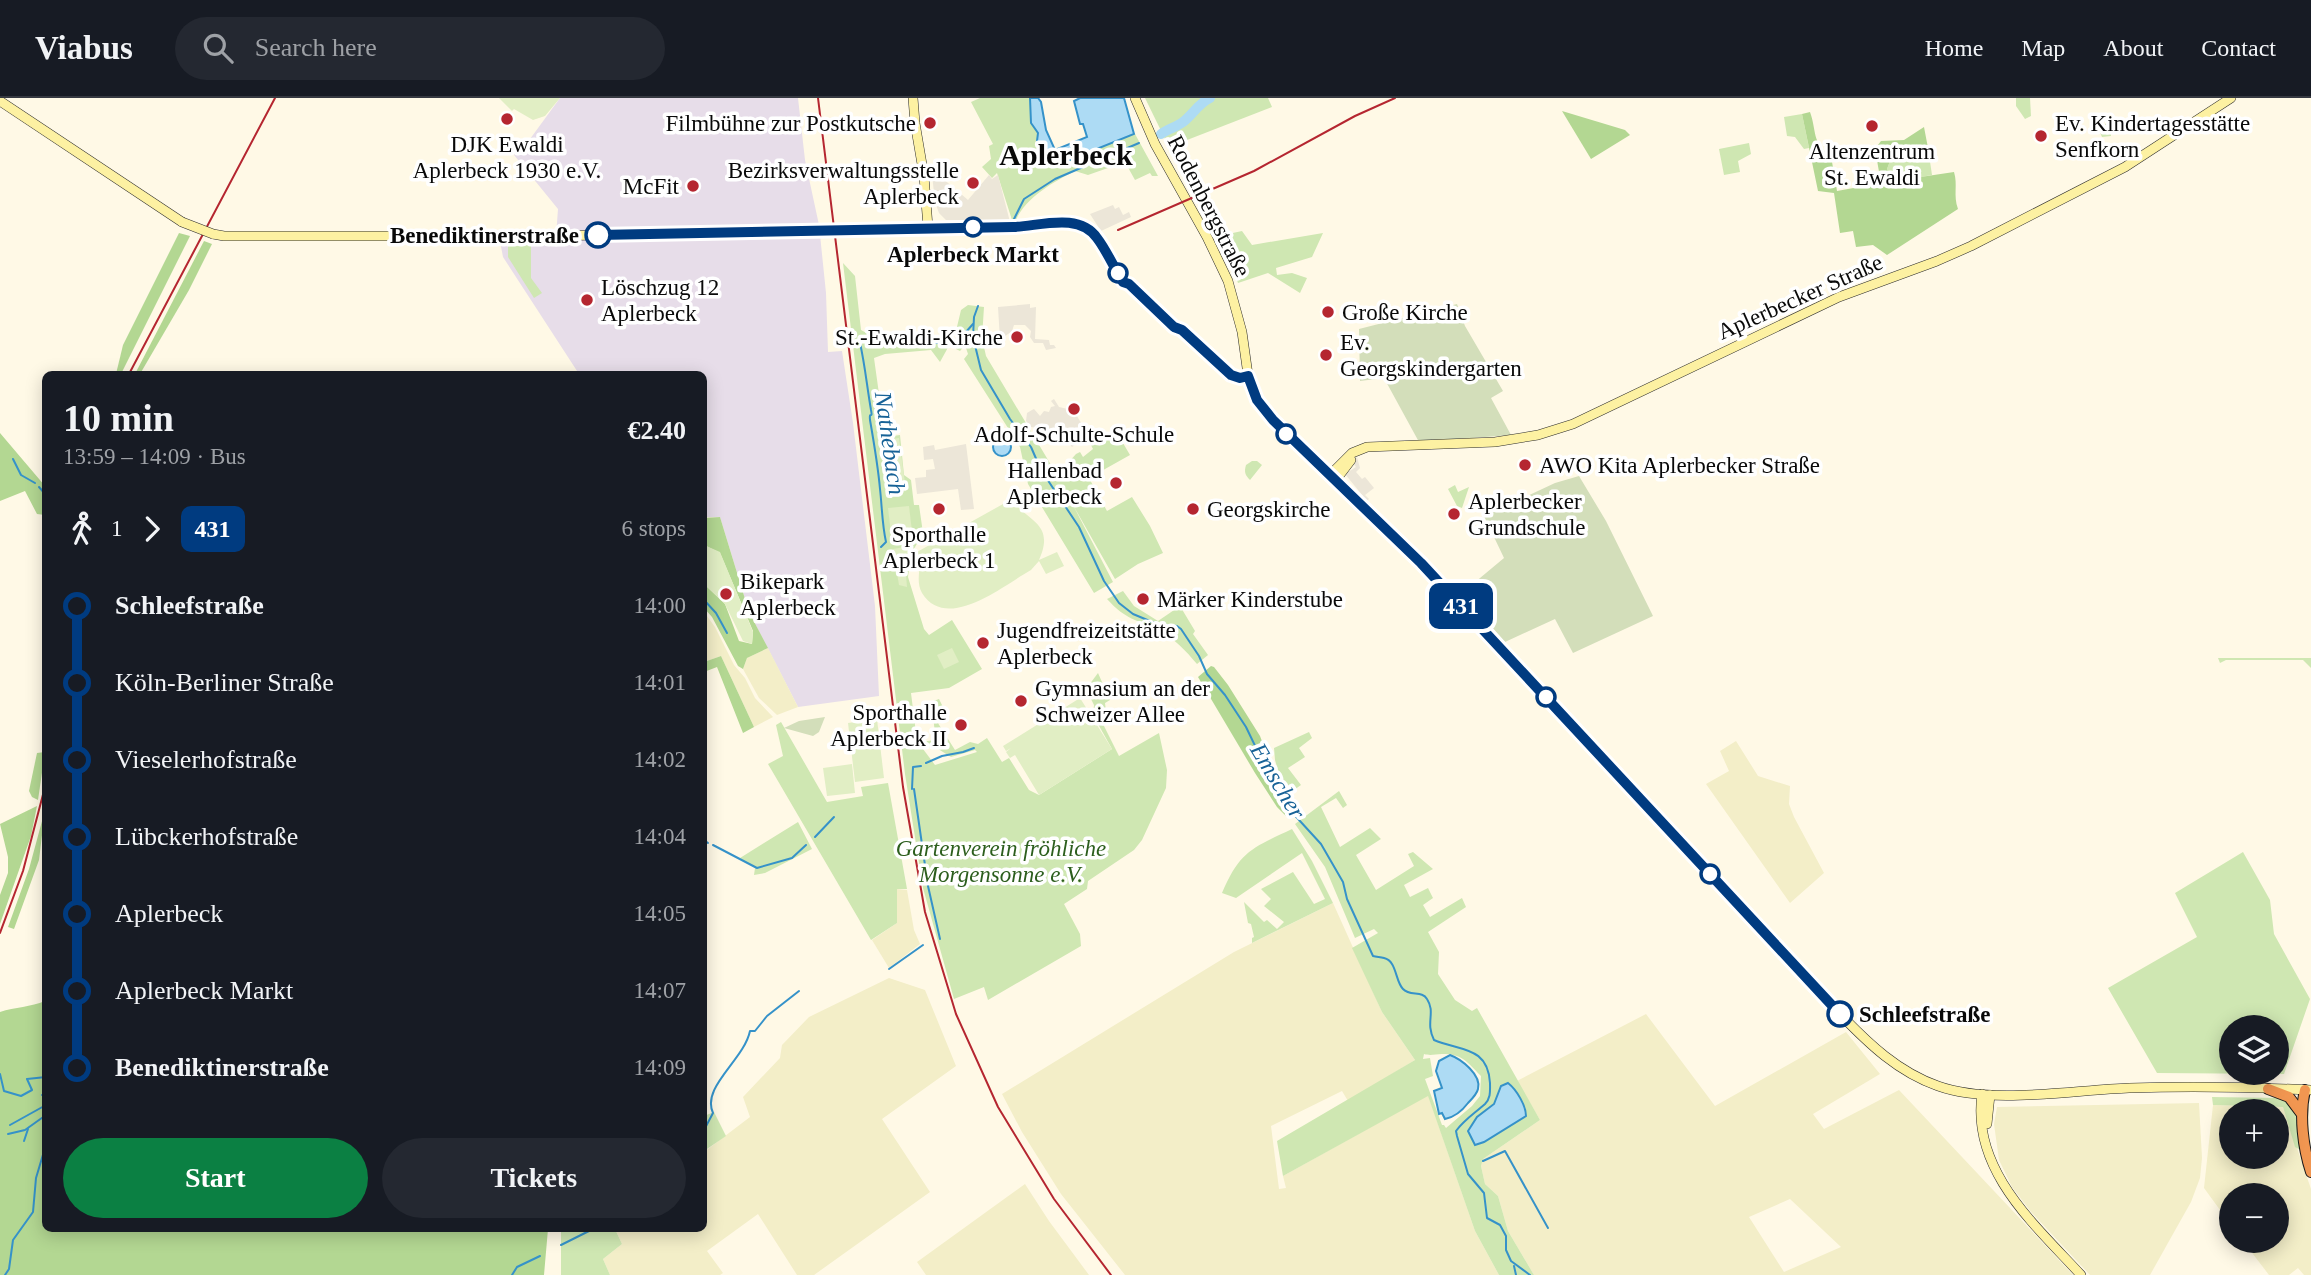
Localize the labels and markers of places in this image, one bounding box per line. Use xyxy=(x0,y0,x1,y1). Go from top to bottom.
marker: DJK Ewaldi Aplerbeck 1930 e.V. xyxy=(499,111,515,127)
place label: Filmbühne zur Postkutsche xyxy=(666,111,916,136)
place label: Ev. Kindertagesstätte Senfkorn xyxy=(2055,111,2250,162)
marker: Filmbühne zur Postkutsche xyxy=(922,115,938,131)
marker: Altenzentrum St. Ewaldi xyxy=(1864,118,1880,134)
marker: Ev. Kindertagesstätte Senfkorn xyxy=(2033,128,2049,144)
place label: DJK Ewaldi Aplerbeck 1930 e.V. xyxy=(413,132,601,183)
place label: Altenzentrum St. Ewaldi xyxy=(1809,139,1935,190)
place label: Bezirksverwaltungsstelle Aplerbeck xyxy=(728,158,959,209)
place label: McFit xyxy=(623,174,680,199)
marker: Bezirksverwaltungsstelle Aplerbeck xyxy=(965,175,981,191)
marker: McFit xyxy=(685,178,701,194)
marker: Aplerbeck Markt xyxy=(963,217,983,237)
marker: Benediktinerstraße xyxy=(585,222,611,248)
place label: Benediktinerstraße xyxy=(390,223,579,248)
place label: Aplerbeck Markt xyxy=(887,242,1059,267)
unlabelled marker xyxy=(1108,263,1128,283)
place label: Löschzug 12 Aplerbeck xyxy=(601,275,719,326)
marker: Löschzug 12 Aplerbeck xyxy=(579,292,595,308)
place label: Große Kirche xyxy=(1342,300,1468,325)
marker: Große Kirche xyxy=(1320,304,1336,320)
place label: St.-Ewaldi-Kirche xyxy=(835,325,1003,350)
marker: St.-Ewaldi-Kirche xyxy=(1009,329,1025,345)
place label: Ev. Georgskindergarten xyxy=(1340,330,1522,381)
marker: Ev. Georgskindergarten xyxy=(1318,347,1334,363)
marker: Adolf-Schulte-Schule xyxy=(1066,401,1082,417)
place label: Adolf-Schulte-Schule xyxy=(974,422,1174,447)
unlabelled marker xyxy=(1276,424,1296,444)
place label: AWO Kita Aplerbecker Straße xyxy=(1539,453,1820,478)
marker: AWO Kita Aplerbecker Straße xyxy=(1517,457,1533,473)
place label: Hallenbad Aplerbeck xyxy=(1006,458,1103,509)
marker: Hallenbad Aplerbeck xyxy=(1108,475,1124,491)
place label: Aplerbecker Grundschule xyxy=(1468,489,1586,540)
place label: Georgskirche xyxy=(1207,497,1330,522)
marker: Sporthalle Aplerbeck 1 xyxy=(931,501,947,517)
marker: Georgskirche xyxy=(1185,501,1201,517)
marker: Aplerbecker Grundschule xyxy=(1446,506,1462,522)
place label: Sporthalle Aplerbeck 1 xyxy=(882,522,996,573)
place label: Bikepark Aplerbeck xyxy=(740,569,836,620)
marker: Bikepark Aplerbeck xyxy=(718,586,734,602)
place label: Märker Kinderstube xyxy=(1157,587,1343,612)
marker: Märker Kinderstube xyxy=(1135,591,1151,607)
place label: Jugendfreizeitstätte Aplerbeck xyxy=(997,618,1176,669)
marker: Jugendfreizeitstätte Aplerbeck xyxy=(975,635,991,651)
place label: Gymnasium an der Schweizer Allee xyxy=(1035,676,1210,727)
unlabelled marker xyxy=(1536,687,1556,707)
marker: Gymnasium an der Schweizer Allee xyxy=(1013,693,1029,709)
place label: Sporthalle Aplerbeck II xyxy=(830,700,947,751)
marker: Sporthalle Aplerbeck II xyxy=(953,717,969,733)
unlabelled marker xyxy=(1700,864,1720,884)
marker: Schleefstraße xyxy=(1827,1001,1853,1027)
place label: Schleefstraße xyxy=(1859,1002,1991,1027)

